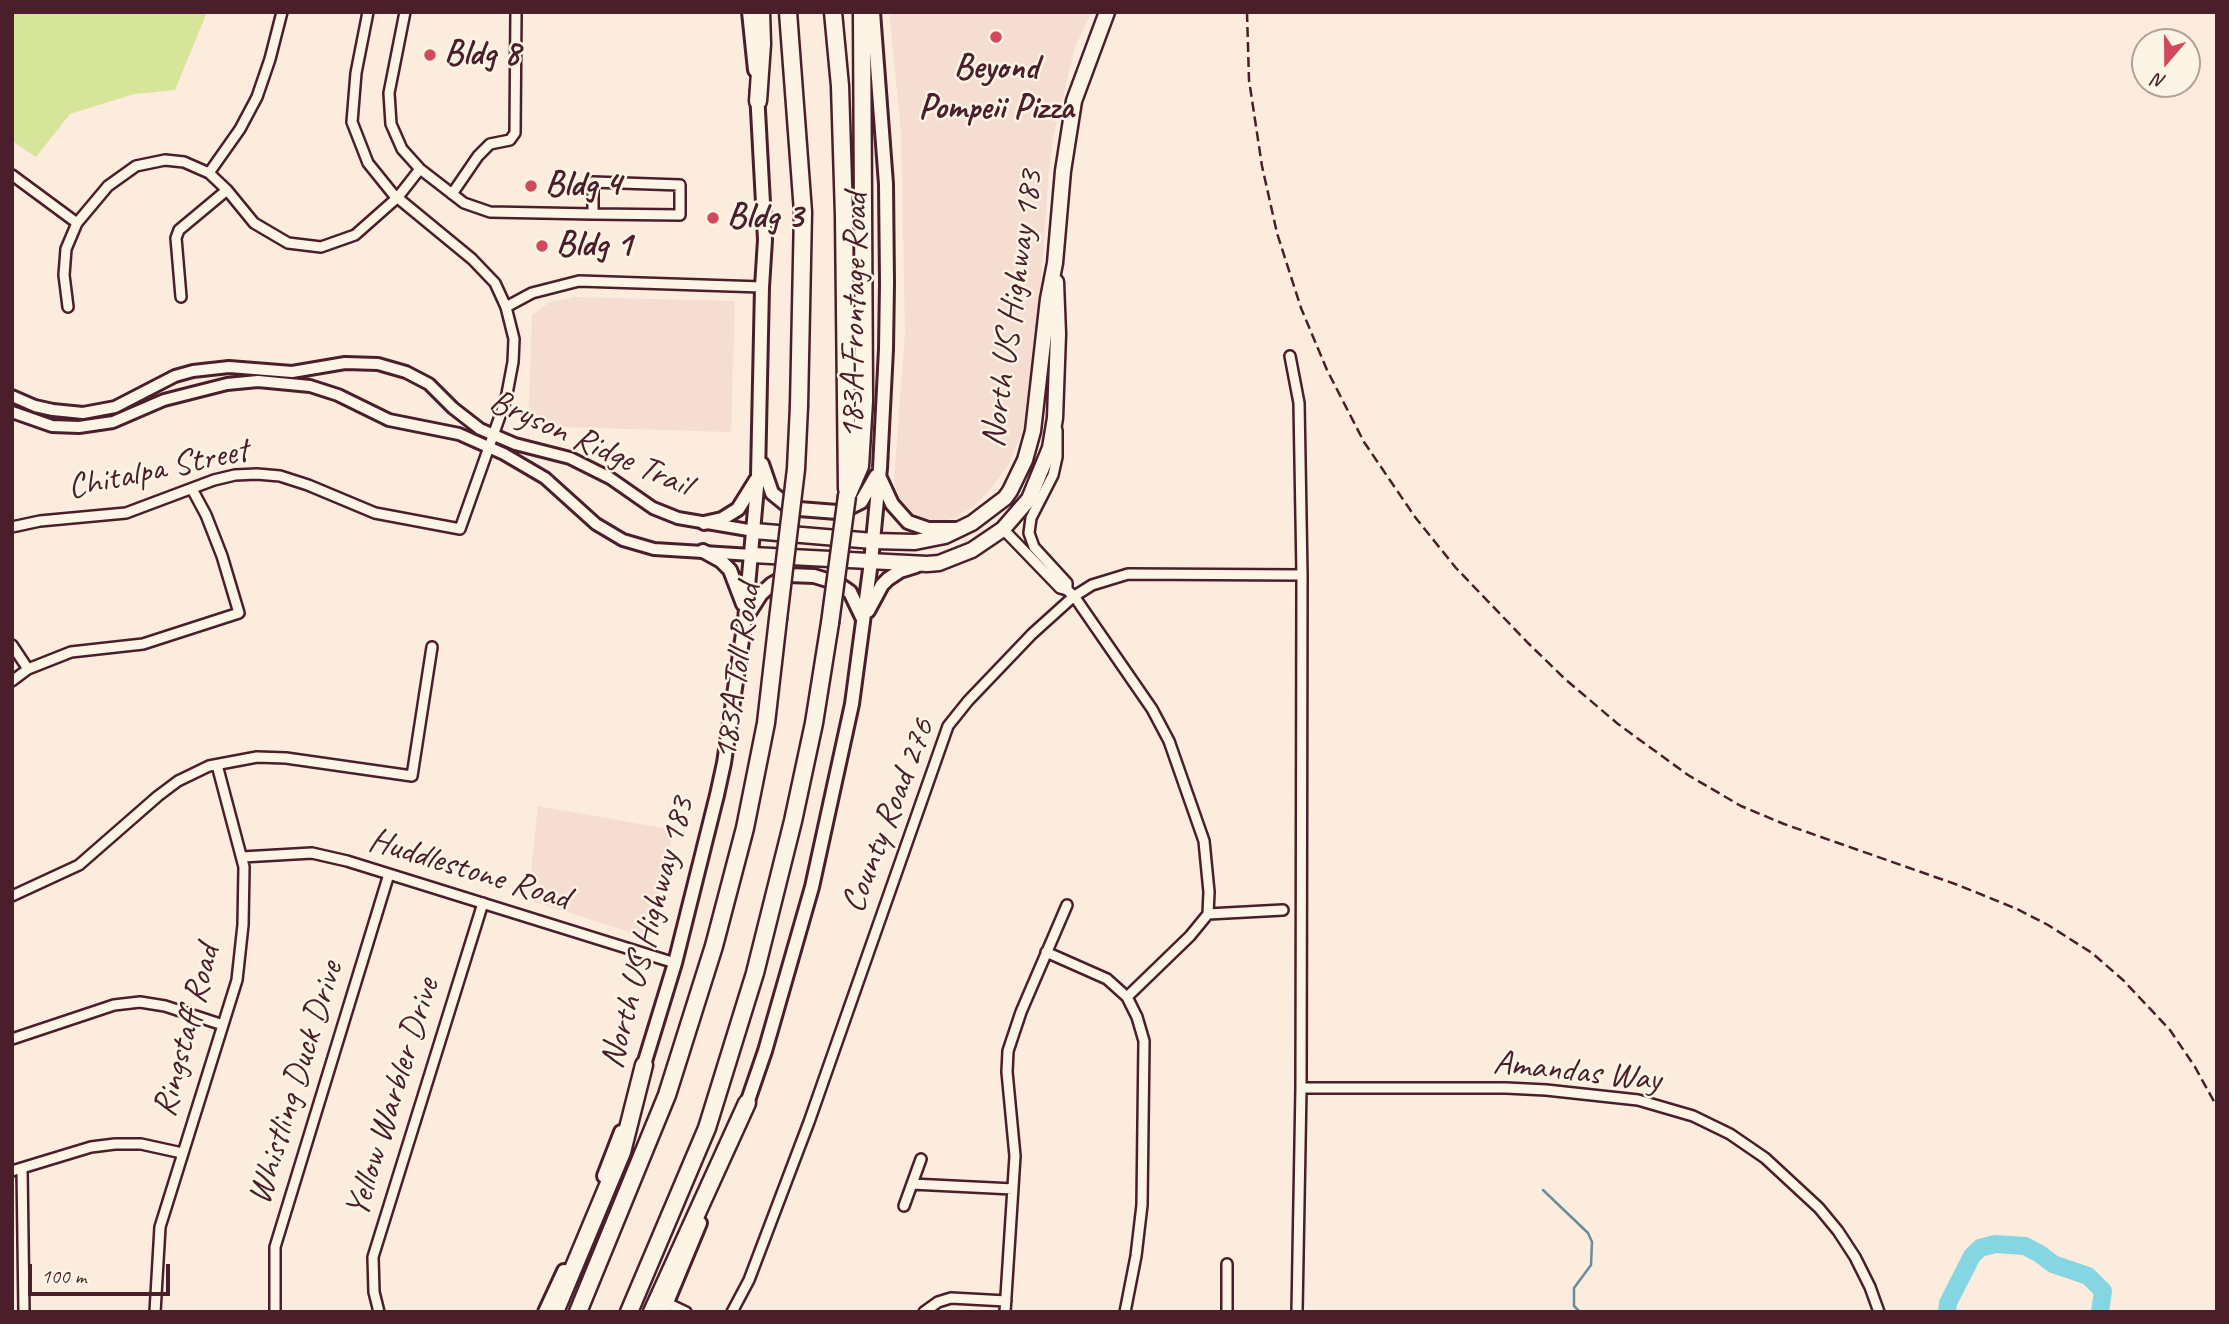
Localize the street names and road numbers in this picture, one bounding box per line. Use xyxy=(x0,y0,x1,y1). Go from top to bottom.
street label: North US Highway 183 xyxy=(973,168,1053,450)
street label: 183A Frontage Road xyxy=(832,193,878,439)
street label: Bryson Ridge Trail xyxy=(483,381,697,507)
street label: Chitalpa Street xyxy=(64,430,252,510)
street label: 183A Toll Road xyxy=(705,581,771,763)
street label: County Road 276 xyxy=(833,713,945,919)
street label: North US Highway 183 xyxy=(592,793,704,1073)
street label: Huddlestone Road xyxy=(364,820,574,920)
street label: Ringstaff Road xyxy=(144,941,230,1121)
street label: Whistling Duck Drive xyxy=(239,957,353,1209)
street label: Yellow Warbler Drive xyxy=(337,973,449,1223)
street label: Amandas Way xyxy=(1491,1042,1663,1102)

